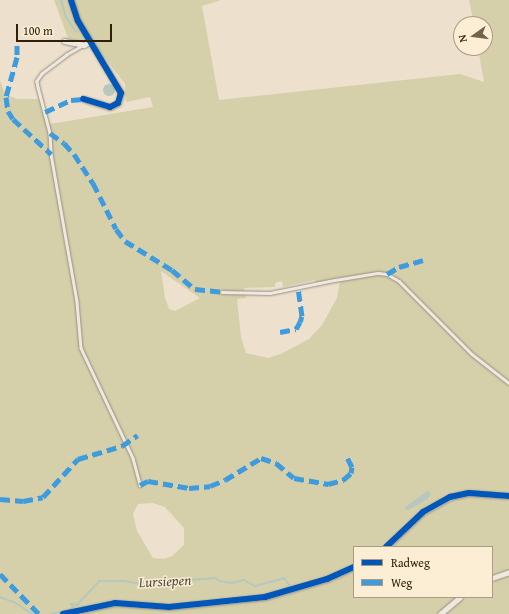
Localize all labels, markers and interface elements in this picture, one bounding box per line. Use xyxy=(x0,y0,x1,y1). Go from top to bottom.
scale bar xyxy=(18,16,114,42)
north arrow xyxy=(453,16,493,56)
text: 100 m xyxy=(23,22,53,39)
text: N xyxy=(454,33,471,44)
legend xyxy=(353,546,493,598)
text: Radweg xyxy=(391,554,430,571)
water label: Lursiepen xyxy=(138,571,192,591)
text: Weg xyxy=(391,574,412,591)

